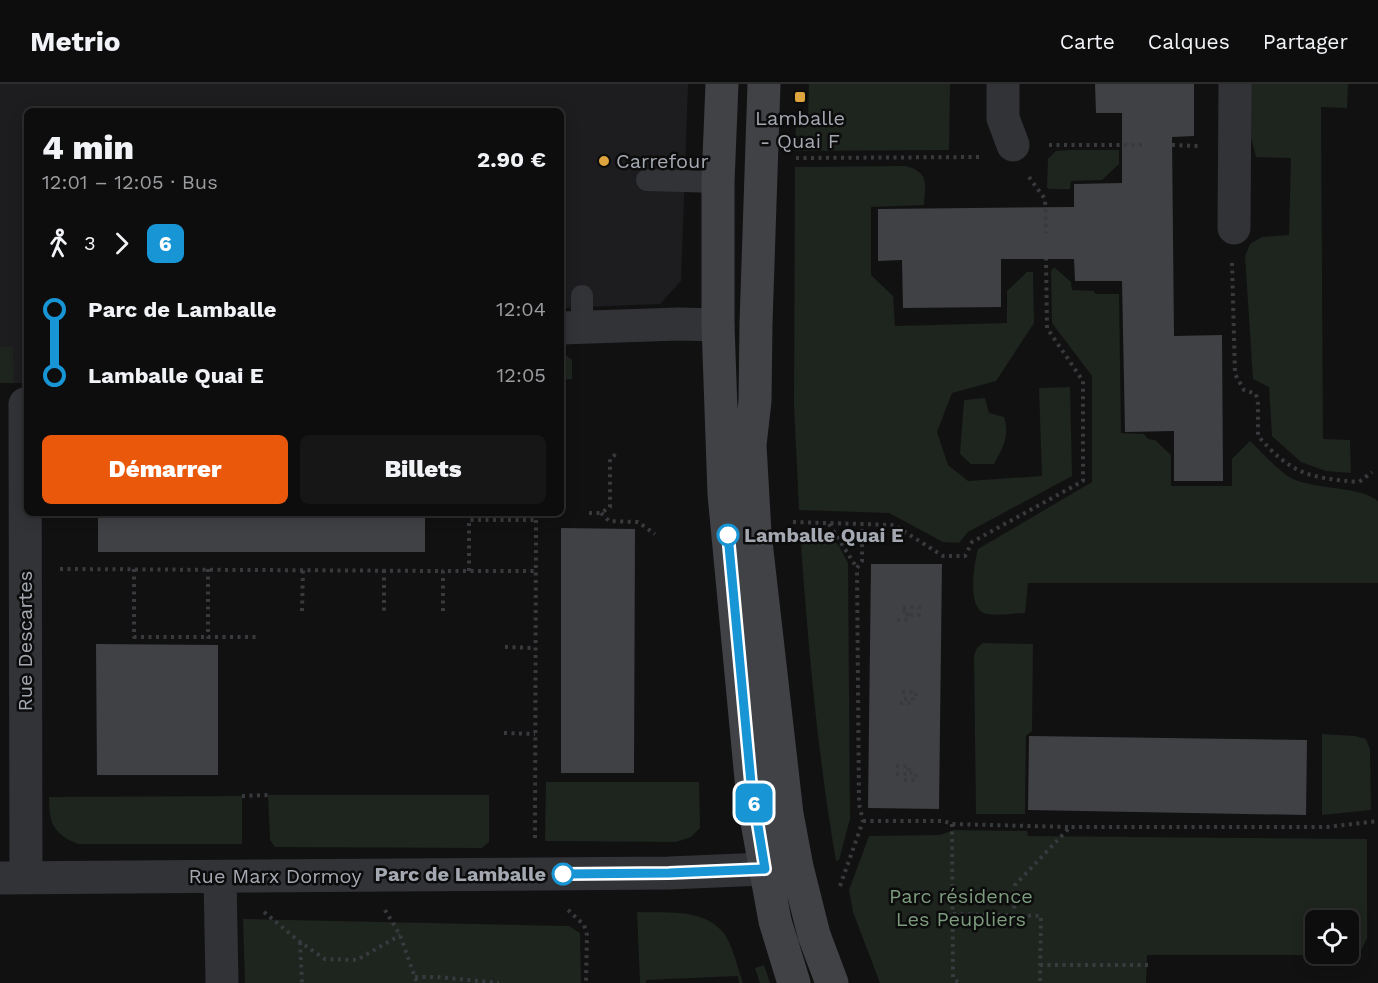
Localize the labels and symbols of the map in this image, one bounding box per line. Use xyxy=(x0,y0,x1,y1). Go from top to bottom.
marker: Lamballe - Quai F xyxy=(793,90,807,104)
place label: Lamballe - Quai F xyxy=(755,106,845,153)
place label: Carrefour xyxy=(616,149,709,173)
marker: Carrefour xyxy=(597,154,611,168)
place label: Lamballe Quai E xyxy=(744,523,904,547)
marker: Lamballe Quai E xyxy=(717,524,739,546)
street label: Rue Descartes xyxy=(13,571,37,711)
line badge: 6 xyxy=(734,784,774,822)
place label: Parc de Lamballe xyxy=(375,862,546,886)
marker: Parc de Lamballe xyxy=(552,863,574,885)
street label: Rue Marx Dormoy xyxy=(189,864,362,888)
park label: Parc résidence Les Peupliers xyxy=(889,884,1033,931)

